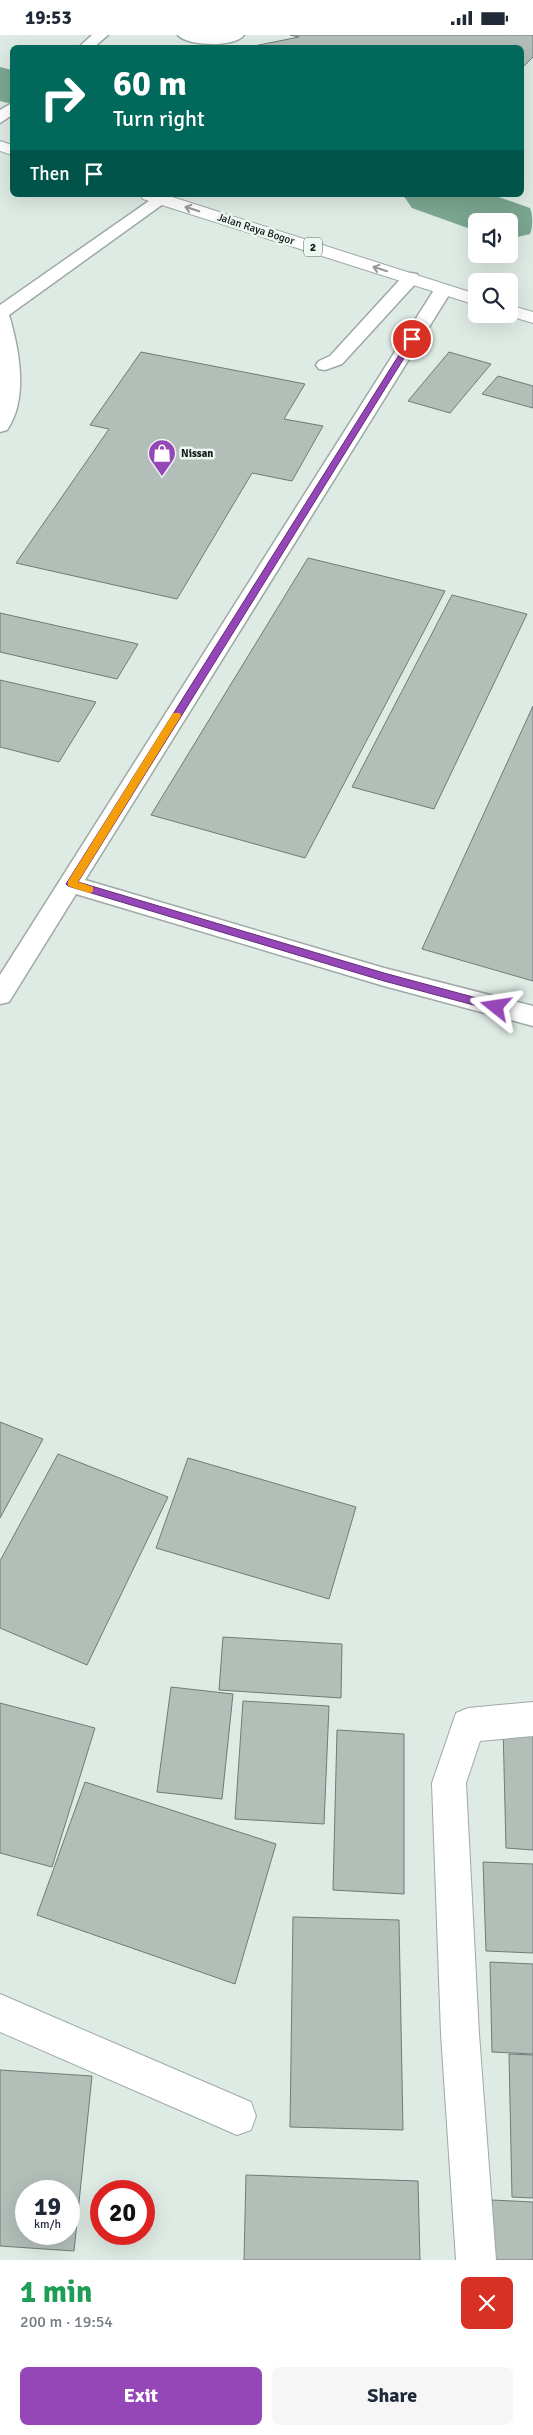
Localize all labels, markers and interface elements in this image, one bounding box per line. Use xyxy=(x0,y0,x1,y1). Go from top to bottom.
text: 19:53 xyxy=(25,6,72,30)
text: 60 m xyxy=(113,62,187,105)
icon: right xyxy=(30,65,95,130)
text: Turn right xyxy=(113,105,205,132)
icon: arrive xyxy=(80,160,108,188)
text: Then xyxy=(30,162,70,186)
one-way arrow xyxy=(184,203,200,213)
street label: Jalan Raya Bogor xyxy=(216,210,296,248)
map controls xyxy=(468,213,518,323)
button: sound xyxy=(468,213,518,263)
road number: 2 xyxy=(304,237,322,257)
one-way arrow xyxy=(372,263,388,273)
button: search xyxy=(468,273,518,323)
pin xyxy=(391,318,433,360)
icon: arrive xyxy=(398,325,426,353)
shop icon: Nissan xyxy=(147,438,177,477)
place label: Nissan xyxy=(181,447,213,460)
position arrow xyxy=(469,980,521,1032)
speed limit sign: 20 xyxy=(90,2180,155,2245)
text: 19 xyxy=(34,2191,61,2222)
text: km/h xyxy=(34,2217,61,2232)
text: 1 min xyxy=(20,2274,92,2311)
button: close xyxy=(461,2277,513,2329)
text: 200 m · 19:54 xyxy=(20,2312,113,2332)
button: Exit xyxy=(20,2367,262,2425)
button: Share xyxy=(272,2367,513,2425)

